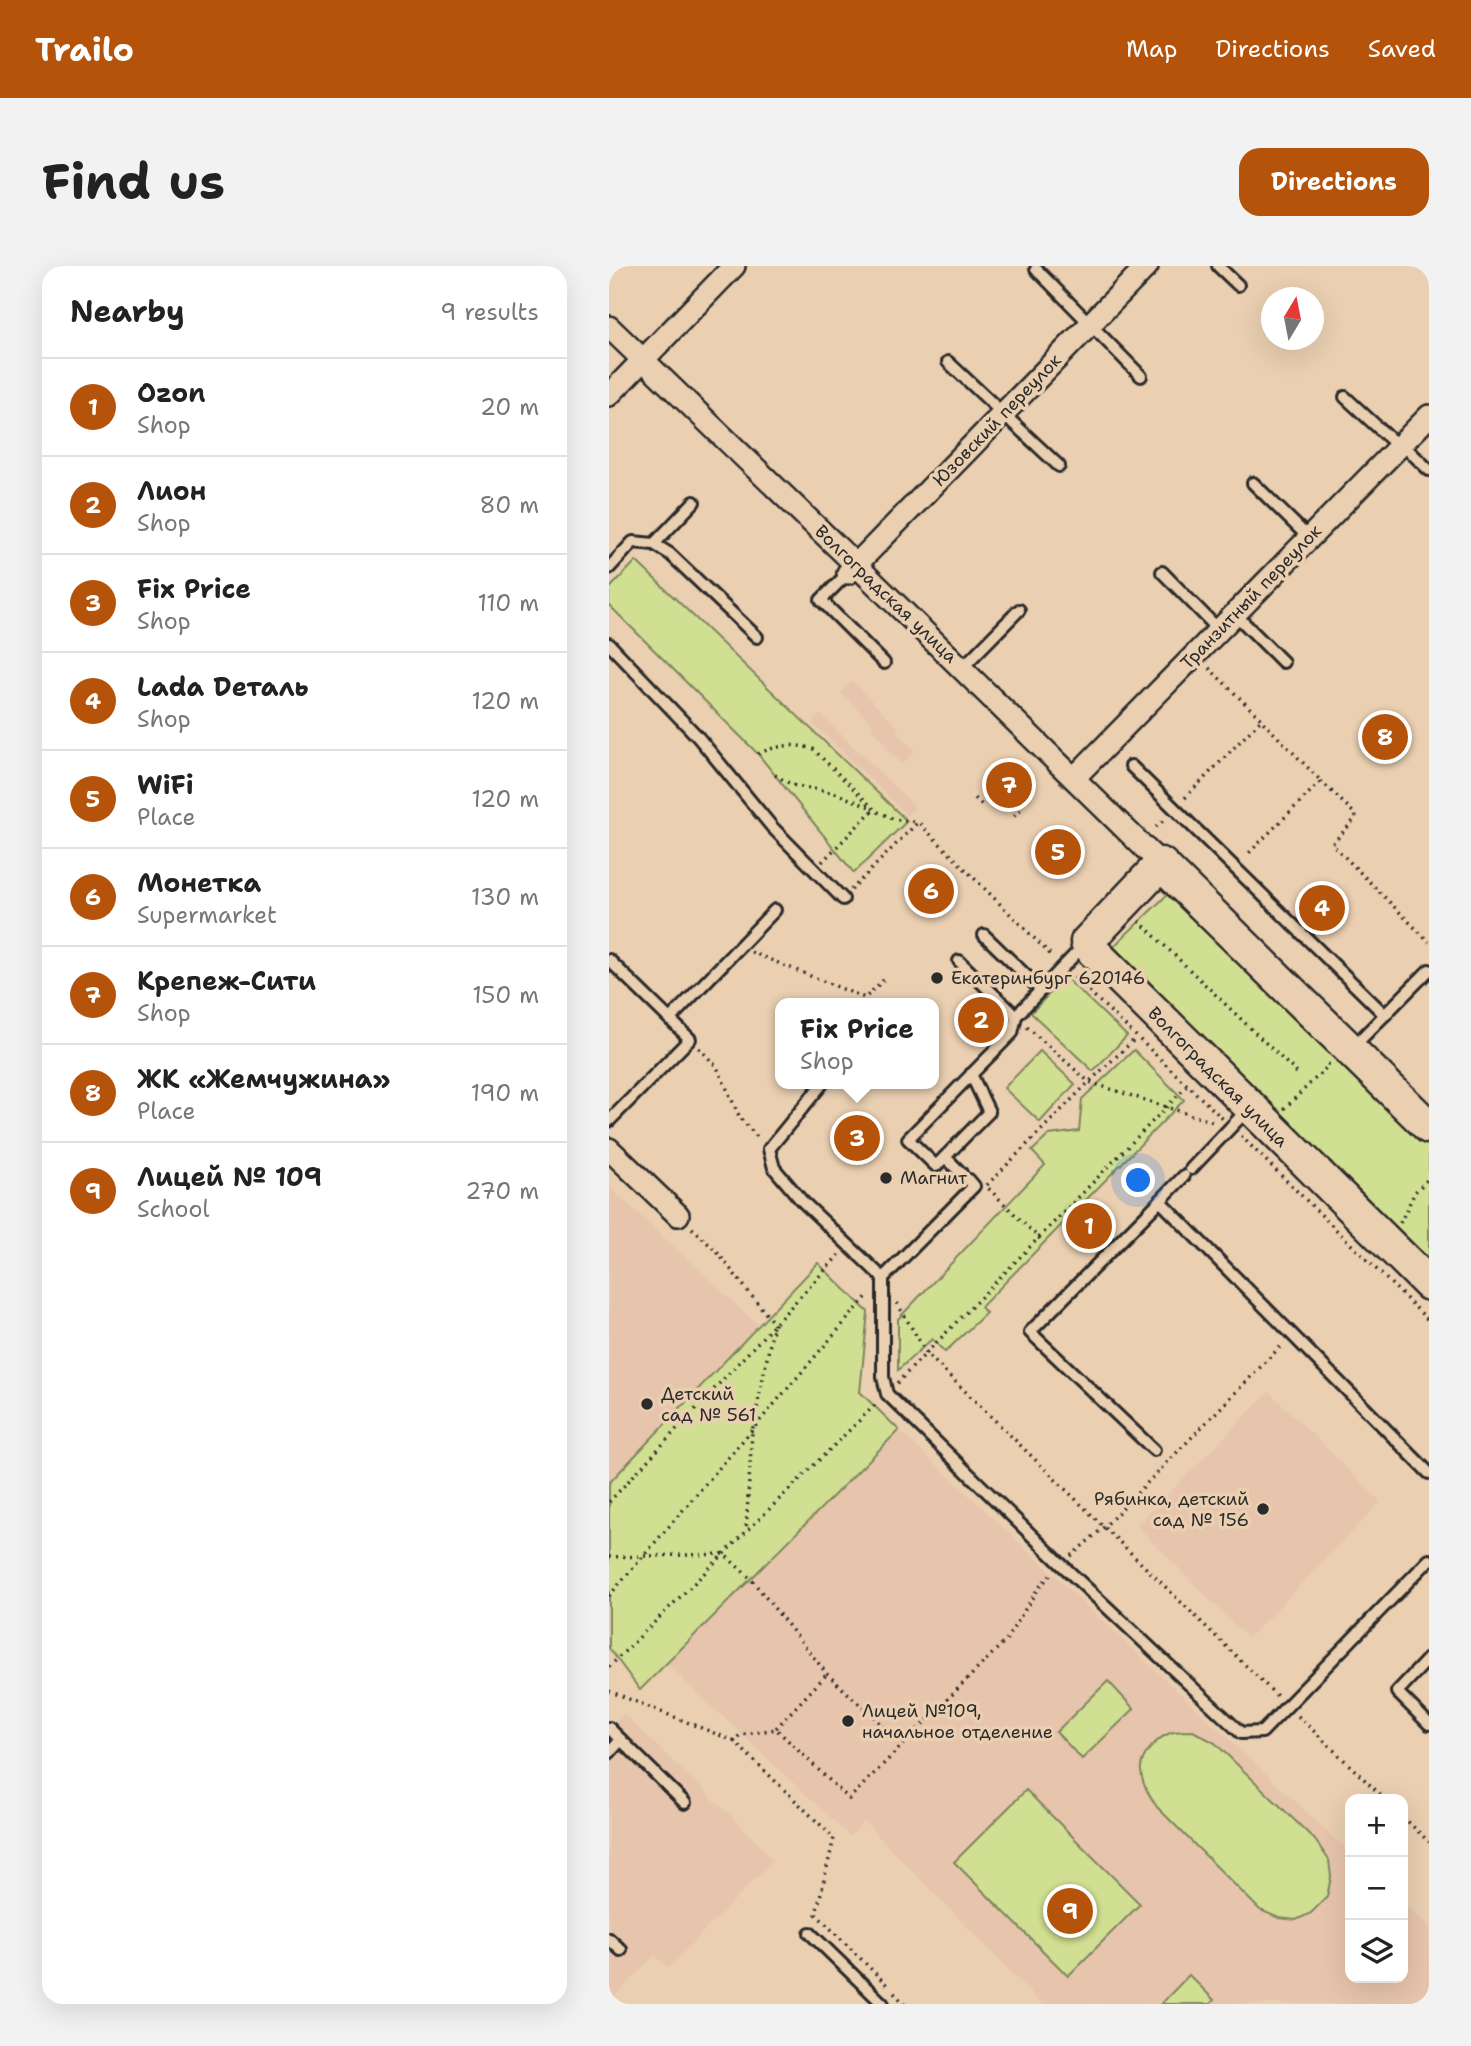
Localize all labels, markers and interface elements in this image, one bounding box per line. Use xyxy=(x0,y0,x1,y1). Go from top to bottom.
text: Trailo xyxy=(35,27,134,72)
text: Map xyxy=(1126,33,1177,65)
text: Directions xyxy=(1215,33,1330,65)
text: Saved xyxy=(1368,33,1436,65)
button: Directions xyxy=(1239,148,1429,216)
text: Find us xyxy=(42,149,225,215)
north arrow xyxy=(1261,287,1324,350)
text: Nearby xyxy=(70,291,185,332)
text: 9 results xyxy=(440,297,539,327)
street label: Юзовский переулок xyxy=(928,348,1067,491)
text: Ozon xyxy=(137,375,206,410)
text: 1 xyxy=(88,392,98,422)
text: 20 m xyxy=(480,392,539,422)
text: Shop xyxy=(137,410,191,440)
text: Лион xyxy=(137,473,206,508)
text: 2 xyxy=(85,490,101,520)
text: 80 m xyxy=(480,490,539,520)
text: Shop xyxy=(137,508,191,538)
street label: Транзитный переулок xyxy=(1175,519,1327,675)
street label: Волгоградская улица xyxy=(810,520,962,668)
text: Fix Price xyxy=(137,571,251,606)
text: 3 xyxy=(85,588,101,618)
text: 110 m xyxy=(477,588,539,618)
text: Shop xyxy=(137,606,191,636)
text: Lada Dеталь xyxy=(137,669,309,704)
text: 4 xyxy=(85,686,101,716)
text: 120 m xyxy=(471,686,539,716)
text: Shop xyxy=(137,704,191,734)
pin: 8 xyxy=(1362,711,1408,763)
pin: 7 xyxy=(986,759,1032,811)
text: WiFi xyxy=(137,767,194,802)
text: 5 xyxy=(86,784,100,814)
text: 120 m xyxy=(471,784,539,814)
text: Place xyxy=(137,802,196,832)
pin: 5 xyxy=(1035,826,1081,878)
text: Монетка xyxy=(137,865,261,900)
pin: 6 xyxy=(908,865,954,917)
text: 6 xyxy=(85,882,101,912)
text: 130 m xyxy=(471,882,539,912)
pin: 4 xyxy=(1299,882,1345,934)
text: Supermarket xyxy=(137,900,277,930)
text: Крепеж-Сити xyxy=(137,963,316,998)
place label: Екатеринбург 620146 xyxy=(951,966,1145,990)
marker: Екатеринбург 620146 xyxy=(929,970,945,986)
text: 7 xyxy=(85,980,101,1010)
text: 150 m xyxy=(472,980,539,1010)
pin: 2 xyxy=(958,994,1004,1046)
text: Shop xyxy=(137,998,191,1028)
popup xyxy=(775,998,939,1089)
street label: Волгоградская улица xyxy=(1143,1002,1293,1152)
text: Fix Price xyxy=(800,1011,914,1046)
text: Shop xyxy=(800,1046,854,1076)
text: ЖК «Жемчужина» xyxy=(137,1061,390,1096)
text: 8 xyxy=(85,1078,101,1108)
text: 190 m xyxy=(471,1078,539,1108)
text: Place xyxy=(137,1096,196,1126)
pin: 3 xyxy=(834,1112,880,1164)
text: Лицей № 109 xyxy=(137,1159,322,1194)
your location xyxy=(1121,1163,1155,1197)
place label: Магнит xyxy=(900,1166,968,1190)
marker: Магнит xyxy=(878,1170,894,1186)
text: 9 xyxy=(85,1176,101,1206)
text: 270 m xyxy=(465,1176,539,1206)
text: School xyxy=(137,1194,209,1224)
pin: 1 xyxy=(1066,1200,1112,1252)
place label: Детский сад № 561 xyxy=(661,1382,756,1427)
marker: Детский сад № 561 xyxy=(639,1396,655,1412)
place label: Рябинка, детский сад № 156 xyxy=(1094,1487,1249,1532)
marker: Рябинка, детский сад № 156 xyxy=(1255,1501,1271,1517)
place label: Лицей №109, начальное отделение xyxy=(862,1699,1053,1744)
marker: Лицей №109, начальное отделение xyxy=(840,1713,856,1729)
map controls xyxy=(1345,1794,1408,1983)
button: + xyxy=(1345,1794,1408,1857)
button: − xyxy=(1345,1857,1408,1920)
pin: 9 xyxy=(1047,1885,1093,1937)
button: layers xyxy=(1345,1920,1408,1983)

